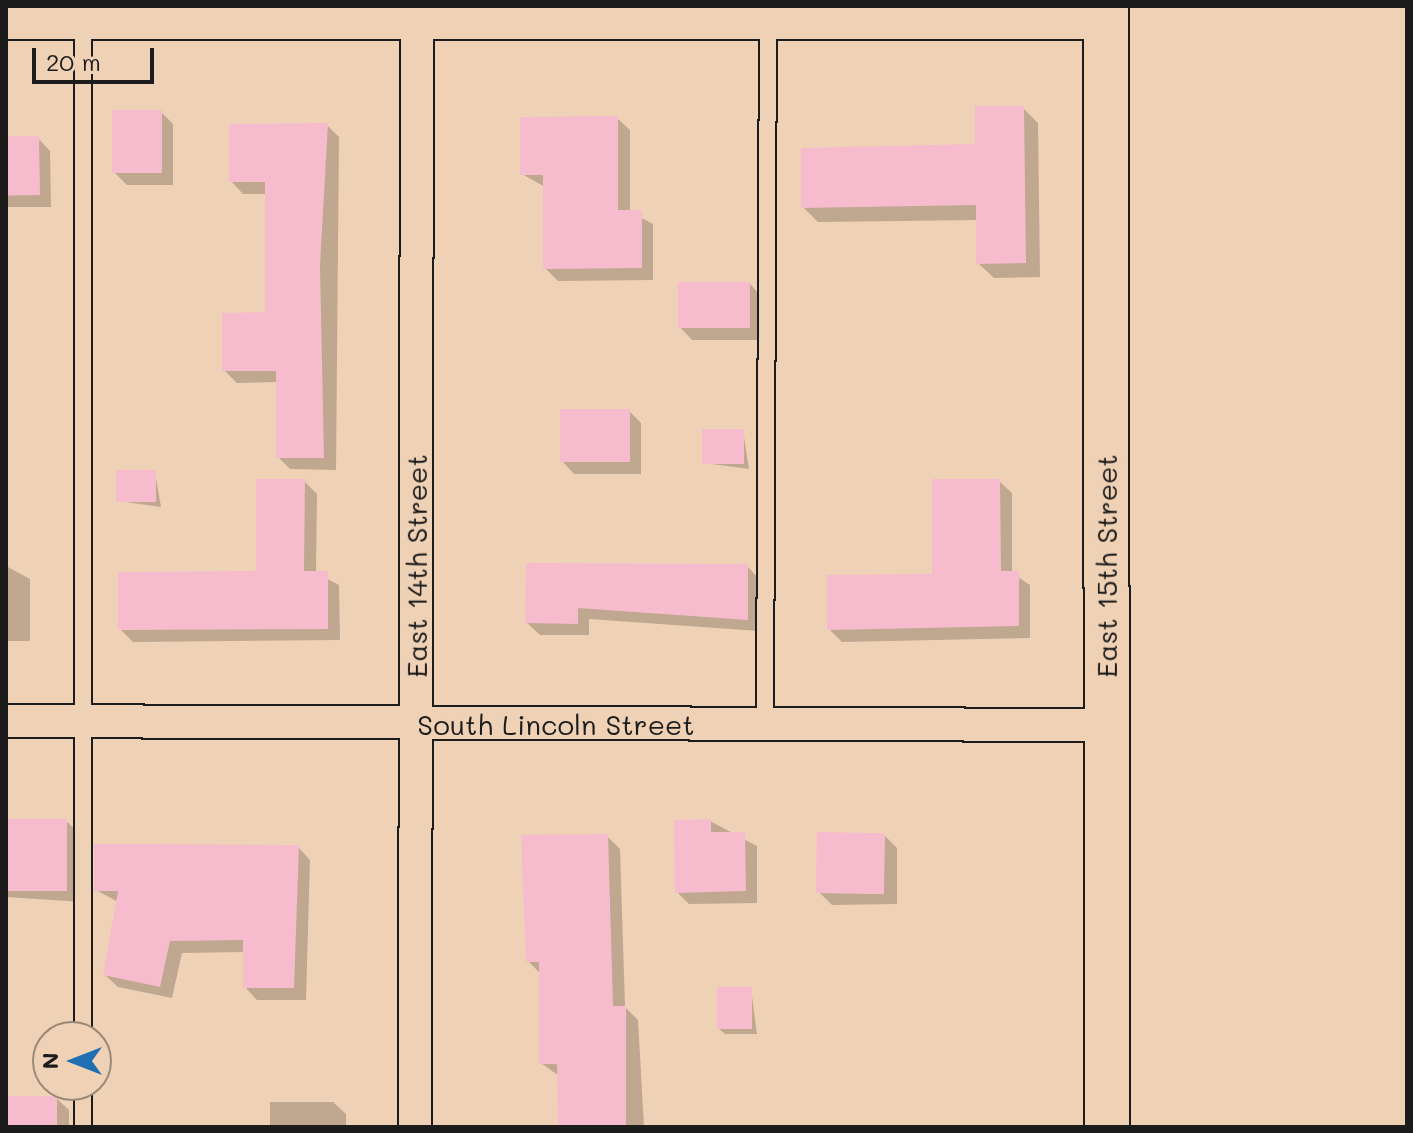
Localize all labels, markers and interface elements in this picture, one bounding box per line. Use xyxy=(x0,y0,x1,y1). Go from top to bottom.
scale bar xyxy=(36,32,158,82)
text: 20 m xyxy=(46,46,101,77)
street label: East 14th Street xyxy=(399,454,433,678)
street label: East 15th Street xyxy=(1089,454,1123,678)
street label: South Lincoln Street xyxy=(417,707,695,741)
north arrow xyxy=(32,1021,112,1101)
text: N xyxy=(35,1053,64,1069)

